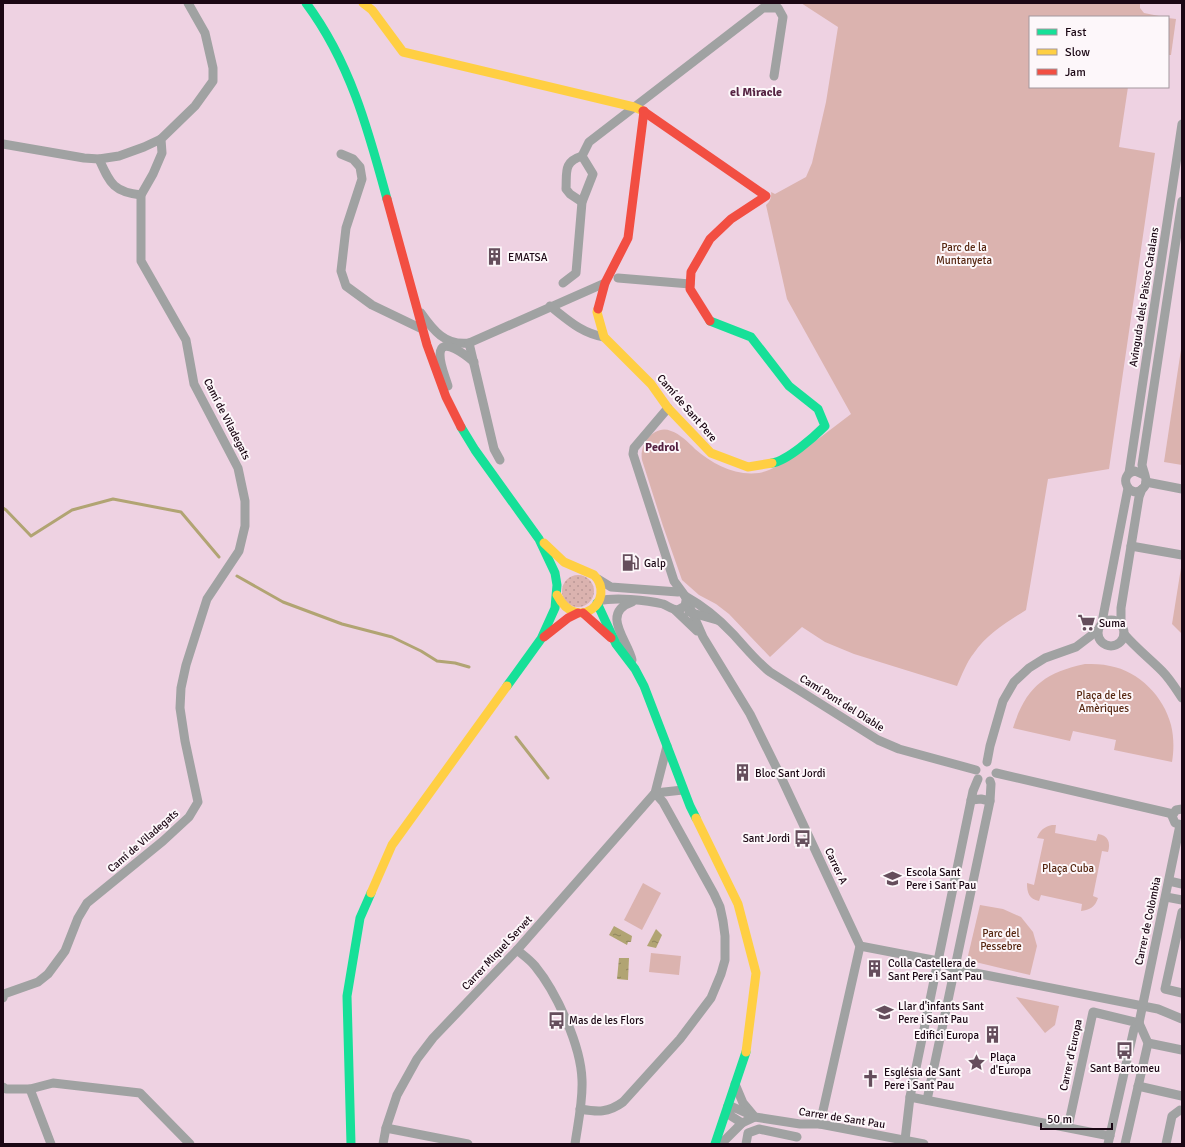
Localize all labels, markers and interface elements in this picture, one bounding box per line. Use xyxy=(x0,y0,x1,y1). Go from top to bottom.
legend xyxy=(1029,16,1169,88)
text: Fast xyxy=(1065,25,1086,40)
text: Slow xyxy=(1065,45,1090,60)
text: Jam xyxy=(1065,65,1086,80)
district label: el Miracle xyxy=(730,85,782,100)
street label: Avinguda dels Països Catalans xyxy=(1127,226,1161,368)
park label: Parc de la Muntanyeta xyxy=(936,241,992,267)
building icon: EMATSA xyxy=(485,247,505,267)
place label: EMATSA xyxy=(508,251,548,264)
street label: Camí de Sant Pere xyxy=(654,372,720,444)
street label: Camí de Viladegats xyxy=(201,376,253,462)
district label: Pedrol xyxy=(645,440,679,455)
fuel station icon: Galp xyxy=(621,553,641,573)
place label: Galp xyxy=(644,557,666,570)
supermarket icon: Suma xyxy=(1076,613,1096,633)
place label: Suma xyxy=(1099,617,1126,630)
street label: Camí Pont del Diable xyxy=(797,672,887,734)
park label: Plaça de les Amèriques xyxy=(1076,689,1132,715)
building icon: Bloc Sant Jordi xyxy=(732,763,752,783)
place label: Bloc Sant Jordi xyxy=(755,767,825,780)
street label: Camí de Viladegats xyxy=(105,807,181,875)
bus stop icon: Sant Jordi xyxy=(793,828,813,848)
place label: Sant Jordi xyxy=(743,832,790,845)
street label: Carrer A xyxy=(822,846,850,887)
park label: Plaça Cuba xyxy=(1042,862,1095,875)
place label: Escola Sant Pere i Sant Pau xyxy=(906,866,976,892)
school or university icon: Escola Sant Pere i Sant Pau xyxy=(883,868,903,888)
street label: Carrer de Colòmbia xyxy=(1132,875,1164,966)
street label: Carrer Miquel Servet xyxy=(459,913,535,993)
park label: Parc del Pessebre xyxy=(980,927,1022,953)
place label: Colla Castellera de Sant Pere i Sant Pau xyxy=(888,957,982,983)
building icon: Colla Castellera de Sant Pere i Sant Pau xyxy=(865,959,885,979)
place label: Llar d'infants Sant Pere i Sant Pau xyxy=(898,1000,984,1026)
school or university icon: Llar d'infants Sant Pere i Sant Pau xyxy=(875,1002,895,1022)
bus stop icon: Mas de les Flors xyxy=(546,1010,566,1030)
place label: Mas de les Flors xyxy=(569,1014,644,1027)
street label: Carrer d'Europa xyxy=(1057,1017,1085,1092)
building icon: Edifici Europa xyxy=(982,1025,1002,1045)
place label: Edifici Europa xyxy=(914,1029,979,1042)
bus stop icon: Sant Bartomeu xyxy=(1115,1040,1135,1060)
place label: Plaça d'Europa xyxy=(990,1051,1032,1077)
place icon: Plaça d'Europa xyxy=(967,1053,987,1073)
place label: Sant Bartomeu xyxy=(1090,1062,1160,1075)
place label: Església de Sant Pere i Sant Pau xyxy=(884,1066,961,1092)
church icon: Església de Sant Pere i Sant Pau xyxy=(861,1068,881,1088)
street label: Carrer de Sant Pau xyxy=(798,1105,886,1131)
scale bar xyxy=(1041,1105,1112,1131)
text: 50 m xyxy=(1047,1112,1072,1127)

